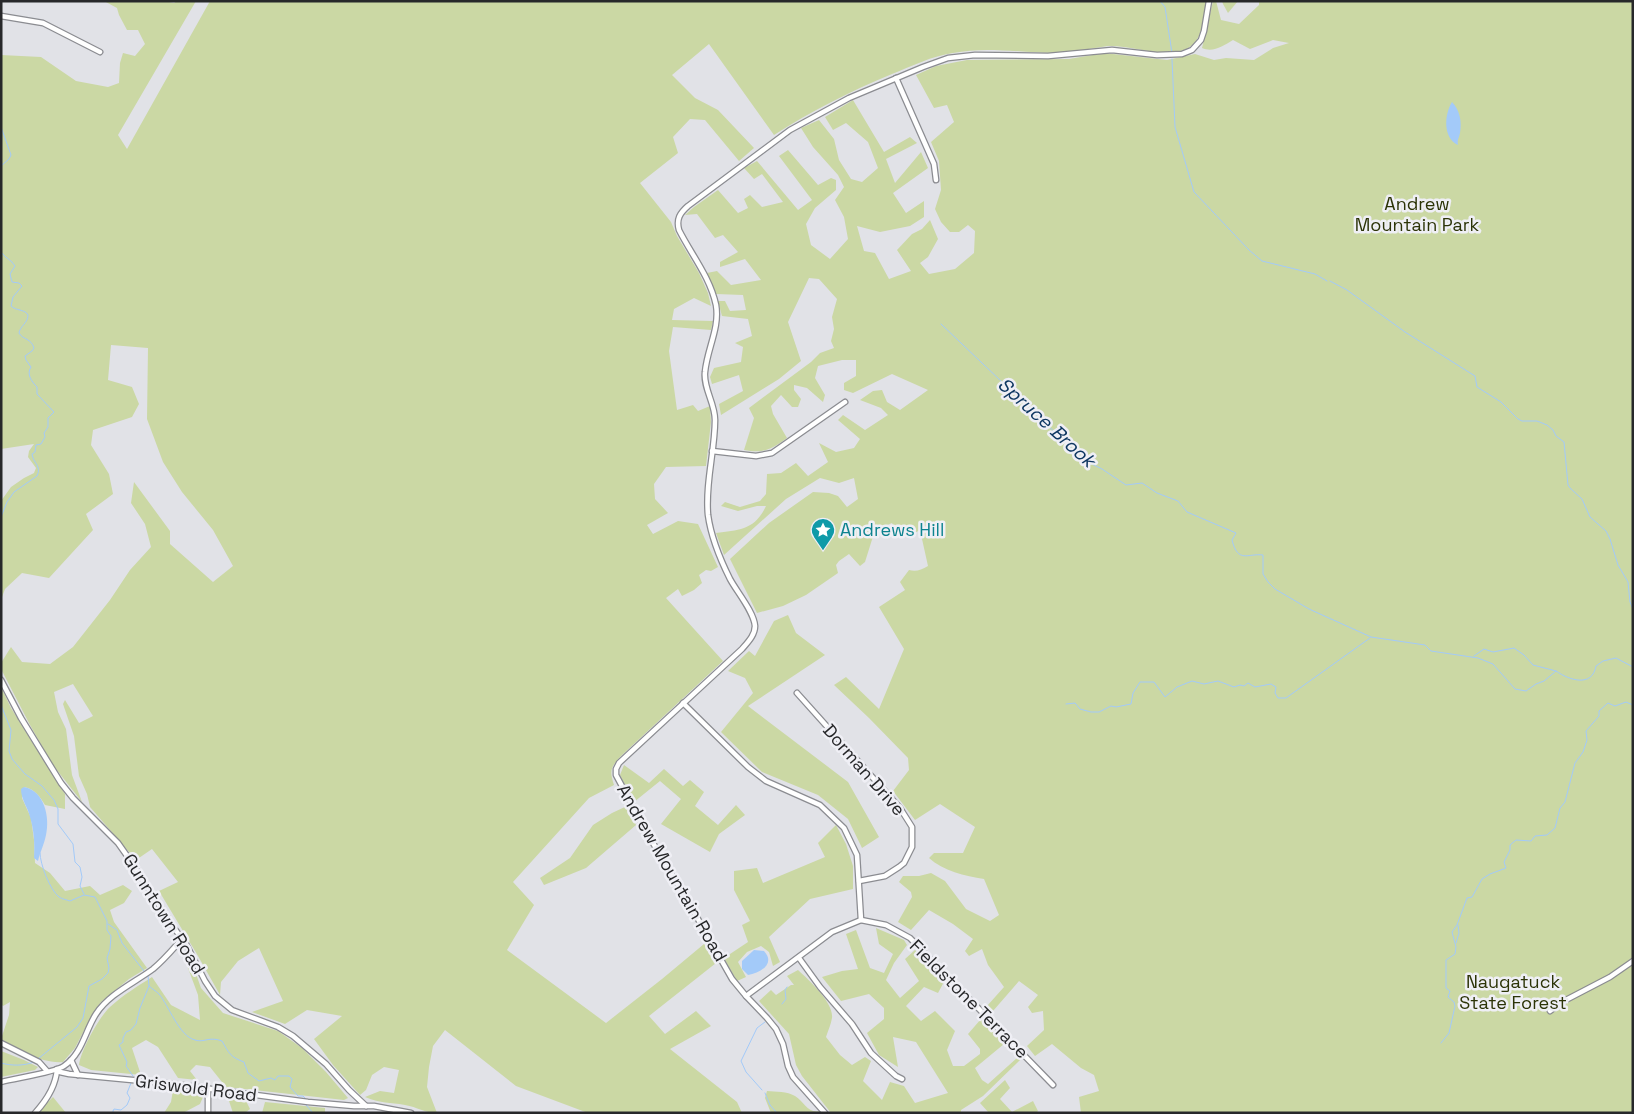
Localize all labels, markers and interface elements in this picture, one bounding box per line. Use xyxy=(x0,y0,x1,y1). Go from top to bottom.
park label: Andrew Mountain Park xyxy=(1355,192,1480,236)
water label: Spruce Brook xyxy=(992,372,1103,475)
place icon: Andrews Hill xyxy=(810,517,836,551)
place label: Andrews Hill xyxy=(840,518,944,541)
street label: Dorman Drive xyxy=(818,719,911,820)
street label: Andrew Mountain Road xyxy=(612,780,733,966)
street label: Gunntown Road xyxy=(118,849,211,978)
street label: Fieldstone Terrace xyxy=(905,934,1034,1063)
park label: Naugatuck State Forest xyxy=(1459,970,1567,1014)
street label: Griswold Road xyxy=(134,1069,258,1106)

